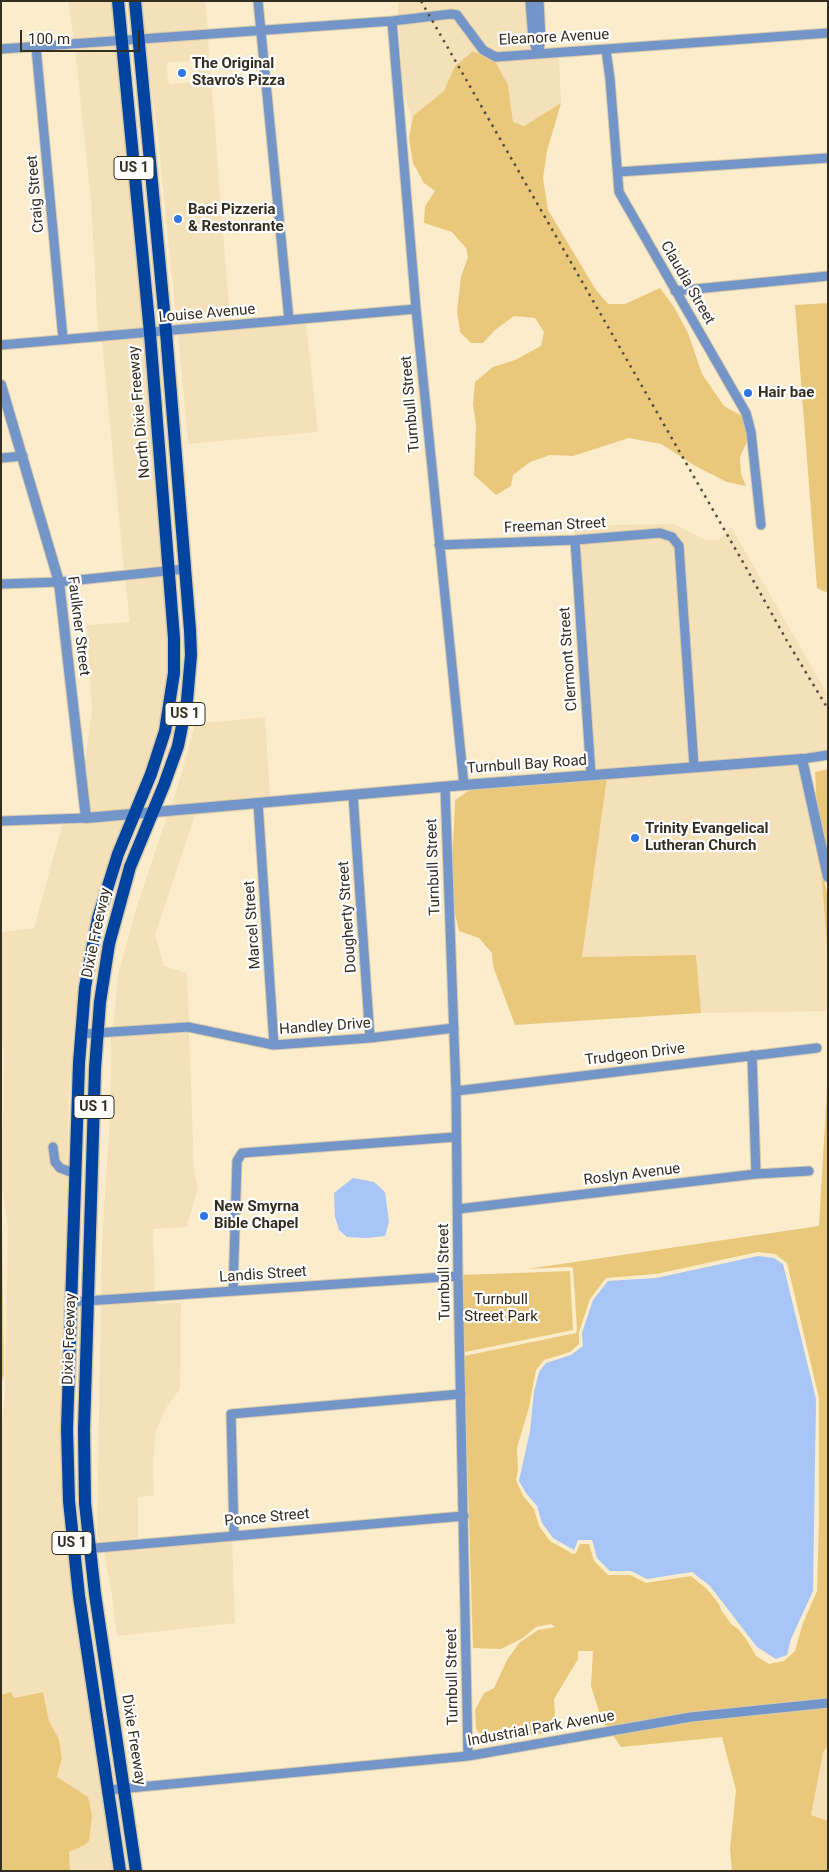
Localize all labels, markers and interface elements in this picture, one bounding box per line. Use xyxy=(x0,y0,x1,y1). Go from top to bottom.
scale bar xyxy=(22,20,142,52)
street label: Eleanore Avenue xyxy=(498,26,610,50)
text: 100 m xyxy=(28,30,70,48)
place label: The Original Stavro's Pizza xyxy=(192,55,285,90)
marker: The Original Stavro's Pizza xyxy=(176,67,188,79)
street label: Craig Street xyxy=(24,154,48,234)
road number: US 1 xyxy=(114,156,154,180)
place label: Baci Pizzeria & Restonrante xyxy=(188,201,284,236)
marker: Baci Pizzeria & Restonrante xyxy=(172,213,184,225)
street label: Claudia Street xyxy=(656,238,718,328)
street label: Louise Avenue xyxy=(158,301,256,327)
street label: North Dixie Freeway xyxy=(125,345,155,479)
street label: Turnbull Street xyxy=(398,355,424,453)
place label: Hair bae xyxy=(758,384,814,402)
marker: Hair bae xyxy=(742,387,754,399)
street label: Freeman Street xyxy=(504,514,606,538)
street label: Faulkner Street xyxy=(63,575,93,677)
street label: Clermont Street xyxy=(556,606,582,712)
road number: US 1 xyxy=(165,702,205,726)
street label: Turnbull Bay Road xyxy=(466,752,588,778)
street label: Turnbull Street xyxy=(423,818,445,916)
place label: Trinity Evangelical Lutheran Church xyxy=(645,820,769,855)
marker: Trinity Evangelical Lutheran Church xyxy=(629,832,641,844)
street label: Dougherty Street xyxy=(335,860,361,974)
street label: Marcel Street xyxy=(241,880,265,970)
street label: Dixie Freeway xyxy=(79,886,115,980)
street label: Handley Drive xyxy=(279,1015,371,1039)
street label: Trudgeon Drive xyxy=(584,1040,686,1070)
road number: US 1 xyxy=(74,1096,114,1118)
street label: Roslyn Avenue xyxy=(583,1160,681,1190)
place label: New Smyrna Bible Chapel xyxy=(214,1198,299,1233)
marker: New Smyrna Bible Chapel xyxy=(198,1210,210,1222)
street label: Turnbull Street xyxy=(435,1223,455,1321)
street label: Landis Street xyxy=(219,1263,307,1287)
park label: Turnbull Street Park xyxy=(464,1291,538,1326)
street label: Dixie Freeway xyxy=(59,1293,81,1385)
street label: Ponce Street xyxy=(224,1505,310,1531)
road number: US 1 xyxy=(52,1532,92,1555)
street label: Turnbull Street xyxy=(443,1628,463,1726)
street label: Dixie Freeway xyxy=(117,1693,149,1787)
street label: Industrial Park Avenue xyxy=(466,1707,616,1751)

